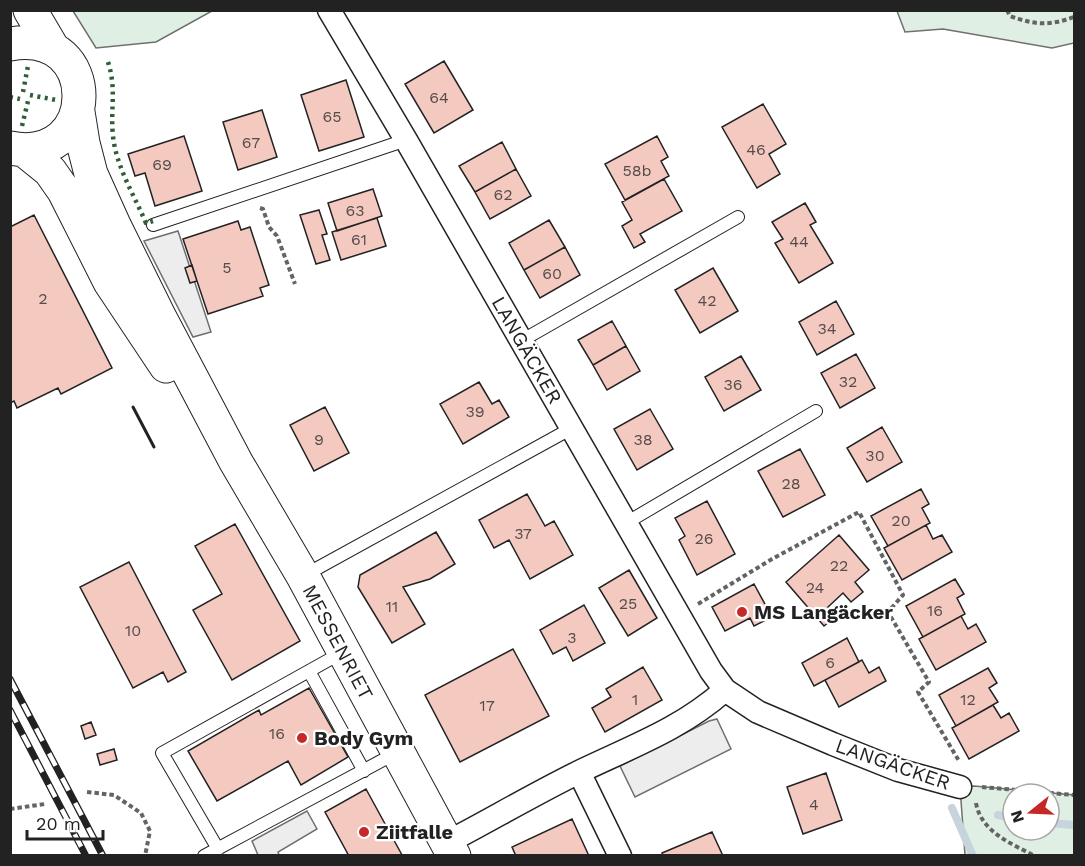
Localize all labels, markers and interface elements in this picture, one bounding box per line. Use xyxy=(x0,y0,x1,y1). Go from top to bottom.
house number: 64 xyxy=(429,88,449,107)
house number: 65 xyxy=(322,107,342,126)
house number: 67 xyxy=(242,133,260,152)
house number: 46 xyxy=(746,140,766,159)
house number: 69 xyxy=(152,155,172,174)
house number: 58b xyxy=(622,161,652,180)
house number: 62 xyxy=(493,185,513,204)
house number: 63 xyxy=(345,201,365,220)
house number: 61 xyxy=(351,230,367,249)
house number: 44 xyxy=(789,232,809,251)
house number: 5 xyxy=(222,258,232,277)
house number: 60 xyxy=(542,264,562,283)
house number: 2 xyxy=(38,289,48,308)
house number: 42 xyxy=(697,291,717,310)
street label: LANGÄCKER xyxy=(487,292,567,408)
house number: 34 xyxy=(817,319,837,338)
house number: 32 xyxy=(839,372,857,391)
house number: 36 xyxy=(723,375,743,394)
house number: 39 xyxy=(465,402,485,421)
house number: 9 xyxy=(314,430,324,449)
house number: 38 xyxy=(633,430,653,449)
house number: 30 xyxy=(865,446,885,465)
house number: 28 xyxy=(781,474,801,493)
house number: 20 xyxy=(891,511,911,530)
house number: 37 xyxy=(514,524,532,543)
house number: 26 xyxy=(694,529,714,548)
house number: 22 xyxy=(830,556,848,575)
house number: 24 xyxy=(806,578,825,597)
street label: MESSENRIET xyxy=(298,580,378,704)
house number: 25 xyxy=(619,594,637,613)
house number: 11 xyxy=(386,597,398,616)
place label: MS Langäcker xyxy=(754,600,893,624)
house number: 16 xyxy=(927,601,943,620)
marker: MS Langäcker xyxy=(735,605,749,619)
house number: 10 xyxy=(125,621,141,640)
house number: 3 xyxy=(567,628,577,647)
house number: 6 xyxy=(825,653,835,672)
house number: 1 xyxy=(632,690,638,709)
house number: 12 xyxy=(960,690,976,709)
house number: 17 xyxy=(479,696,495,715)
house number: 16 xyxy=(269,724,285,743)
place label: Body Gym xyxy=(314,726,413,750)
marker: Body Gym xyxy=(295,731,309,745)
street label: LANGÄCKER xyxy=(832,733,954,795)
north arrow xyxy=(1001,782,1061,842)
house number: 4 xyxy=(809,795,819,814)
scale bar xyxy=(27,803,104,841)
text: N xyxy=(1006,808,1028,825)
text: 20 m xyxy=(36,813,81,834)
place label: Ziitfalle xyxy=(376,820,453,844)
marker: Ziitfalle xyxy=(357,825,371,839)

